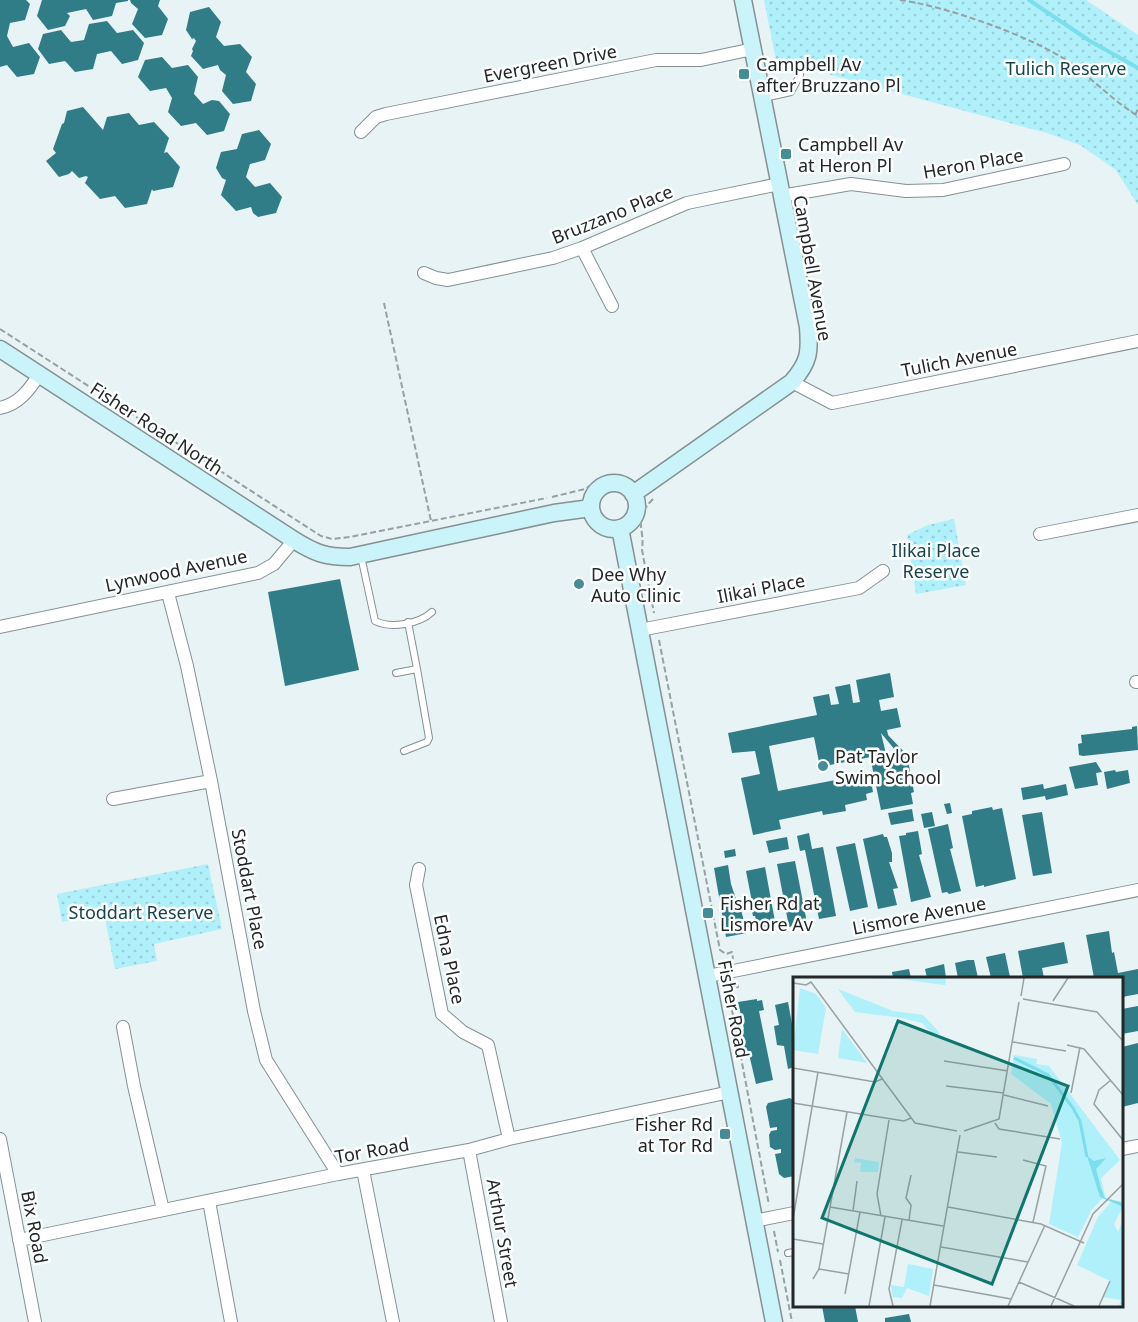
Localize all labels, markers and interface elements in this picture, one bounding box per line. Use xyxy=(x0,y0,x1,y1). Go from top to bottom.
street label: Evergreen Drive xyxy=(481,38,619,88)
place label: Campbell Av after Bruzzano Pl xyxy=(756,52,901,97)
park label: Tulich Reserve xyxy=(1006,56,1126,80)
marker: Campbell Av after Bruzzano Pl xyxy=(737,67,751,81)
place label: Campbell Av at Heron Pl xyxy=(798,132,904,177)
street label: Heron Place xyxy=(921,142,1025,184)
marker: Campbell Av at Heron Pl xyxy=(779,147,793,161)
street label: Bruzzano Place xyxy=(548,179,676,249)
street label: Campbell Avenue xyxy=(788,193,838,343)
street label: Tulich Avenue xyxy=(899,336,1019,382)
street label: Fisher Road North xyxy=(86,376,228,480)
park label: Ilikai Place Reserve xyxy=(892,538,980,583)
street label: Lynwood Avenue xyxy=(103,543,249,597)
place label: Dee Why Auto Clinic xyxy=(591,562,681,607)
street label: Ilikai Place xyxy=(715,568,807,608)
marker: Dee Why Auto Clinic xyxy=(572,577,586,591)
place label: Pat Taylor Swim School xyxy=(835,744,941,789)
marker: Pat Taylor Swim School xyxy=(816,759,830,773)
street label: Stoddart Place xyxy=(227,827,273,951)
street label: Lismore Avenue xyxy=(850,890,988,940)
place label: Fisher Rd at Lismore Av xyxy=(720,891,820,936)
park label: Stoddart Reserve xyxy=(69,900,213,924)
marker: Fisher Rd at Lismore Av xyxy=(701,906,715,920)
street label: Edna Place xyxy=(429,912,471,1006)
street label: Fisher Road xyxy=(713,958,755,1060)
inset map xyxy=(793,977,1123,1307)
place label: Fisher Rd at Tor Rd xyxy=(635,1112,713,1157)
marker: Fisher Rd at Tor Rd xyxy=(718,1127,732,1141)
street label: Tor Road xyxy=(333,1132,411,1168)
street label: Arthur Street xyxy=(482,1177,524,1290)
street label: Bix Road xyxy=(16,1188,54,1266)

